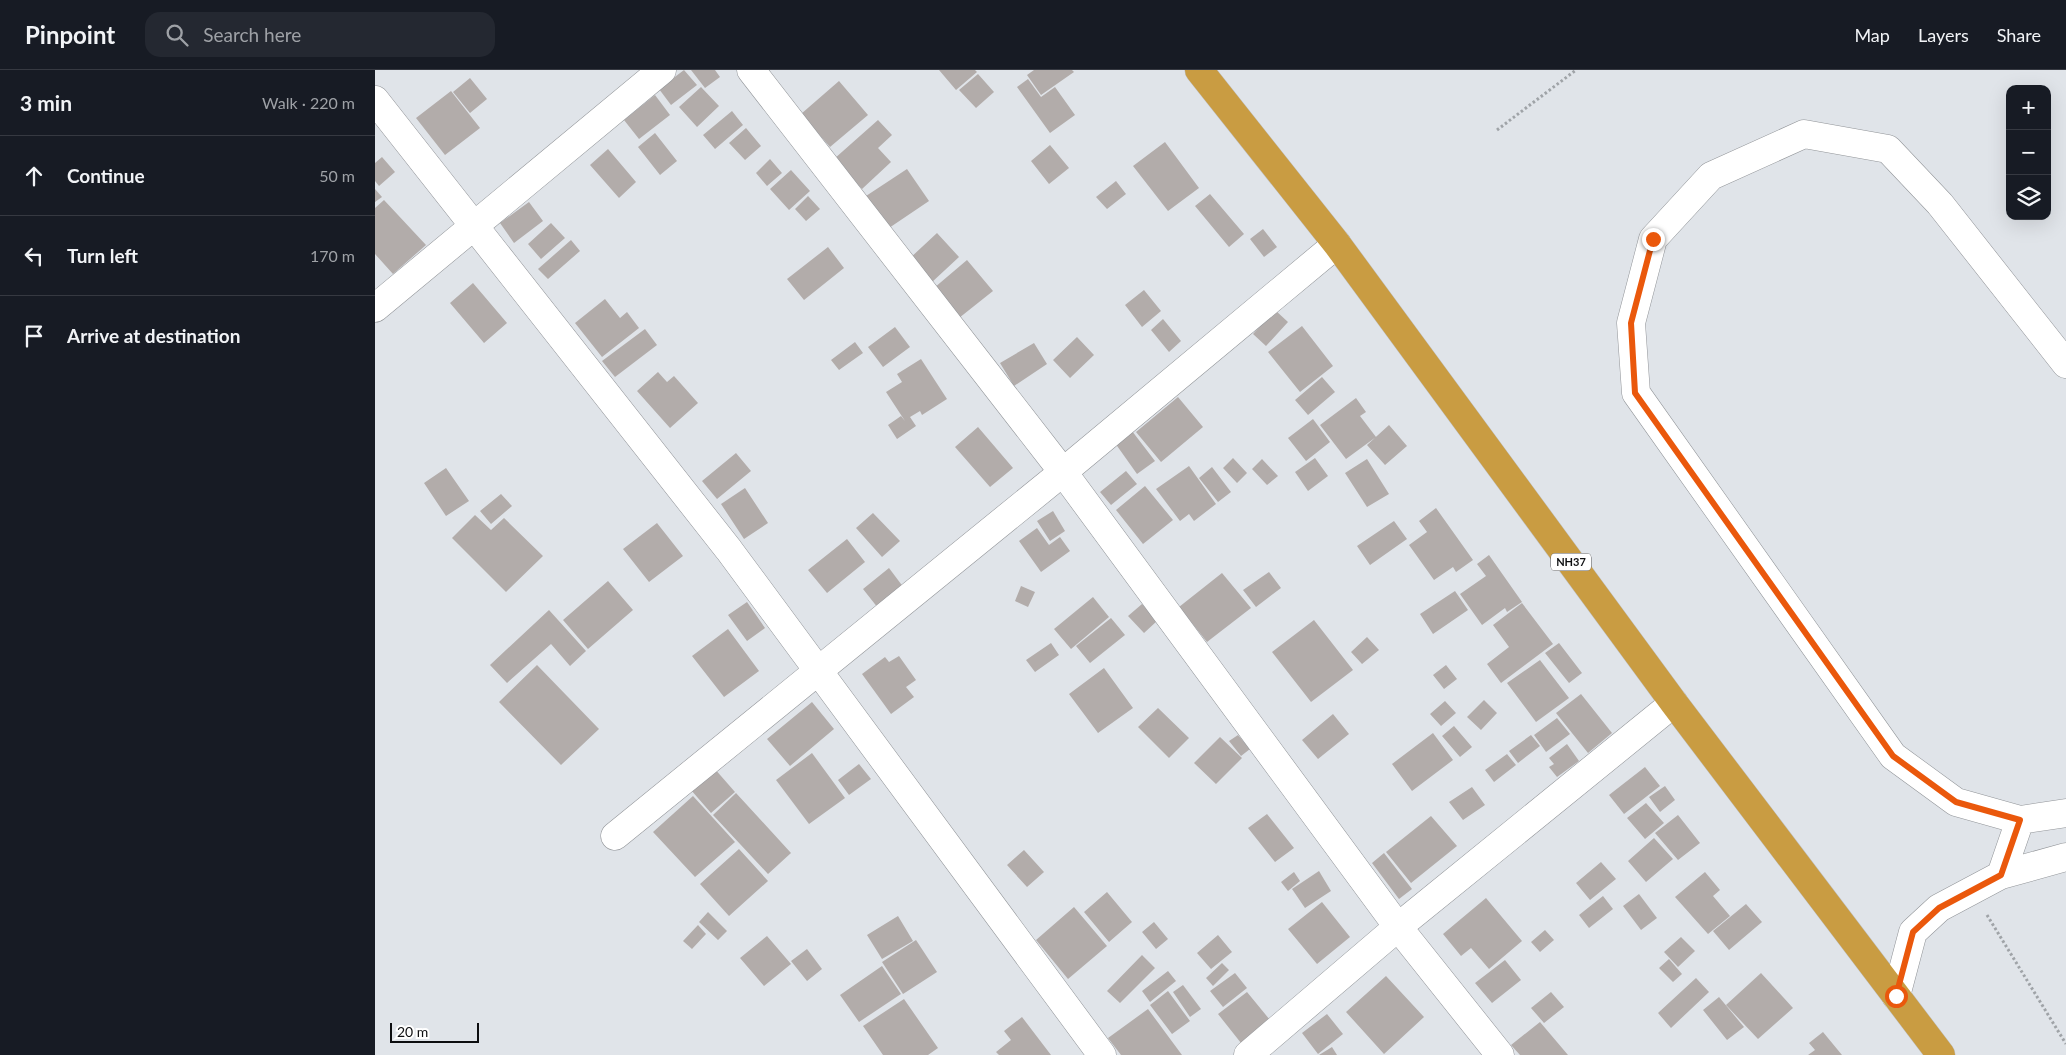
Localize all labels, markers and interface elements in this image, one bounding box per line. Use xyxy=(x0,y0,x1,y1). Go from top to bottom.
search box xyxy=(145,12,495,57)
text: Pinpoint xyxy=(25,20,115,49)
icon: search xyxy=(163,21,191,49)
text: Search here xyxy=(203,23,301,46)
text: Map xyxy=(1854,24,1890,46)
text: Layers xyxy=(1918,24,1969,46)
text: Share xyxy=(1997,24,2041,46)
map controls xyxy=(2006,85,2051,220)
button: + xyxy=(2006,85,2051,130)
text: 3 min xyxy=(20,90,72,115)
text: Walk · 220 m xyxy=(262,93,355,112)
button: − xyxy=(2006,130,2051,175)
icon: ahead xyxy=(20,162,48,190)
text: Continue xyxy=(67,164,145,187)
text: 50 m xyxy=(319,166,355,185)
button: layers xyxy=(2006,175,2051,220)
route end xyxy=(1642,228,1665,251)
icon: left xyxy=(20,242,48,270)
text: Turn left xyxy=(67,244,138,267)
text: 170 m xyxy=(310,246,355,265)
icon: arrive xyxy=(20,322,48,350)
text: Arrive at destination xyxy=(67,324,240,347)
road number: NH37 xyxy=(1551,554,1591,571)
route start xyxy=(1885,985,1908,1008)
scale bar xyxy=(390,1020,479,1043)
text: 20 m xyxy=(397,1023,428,1040)

